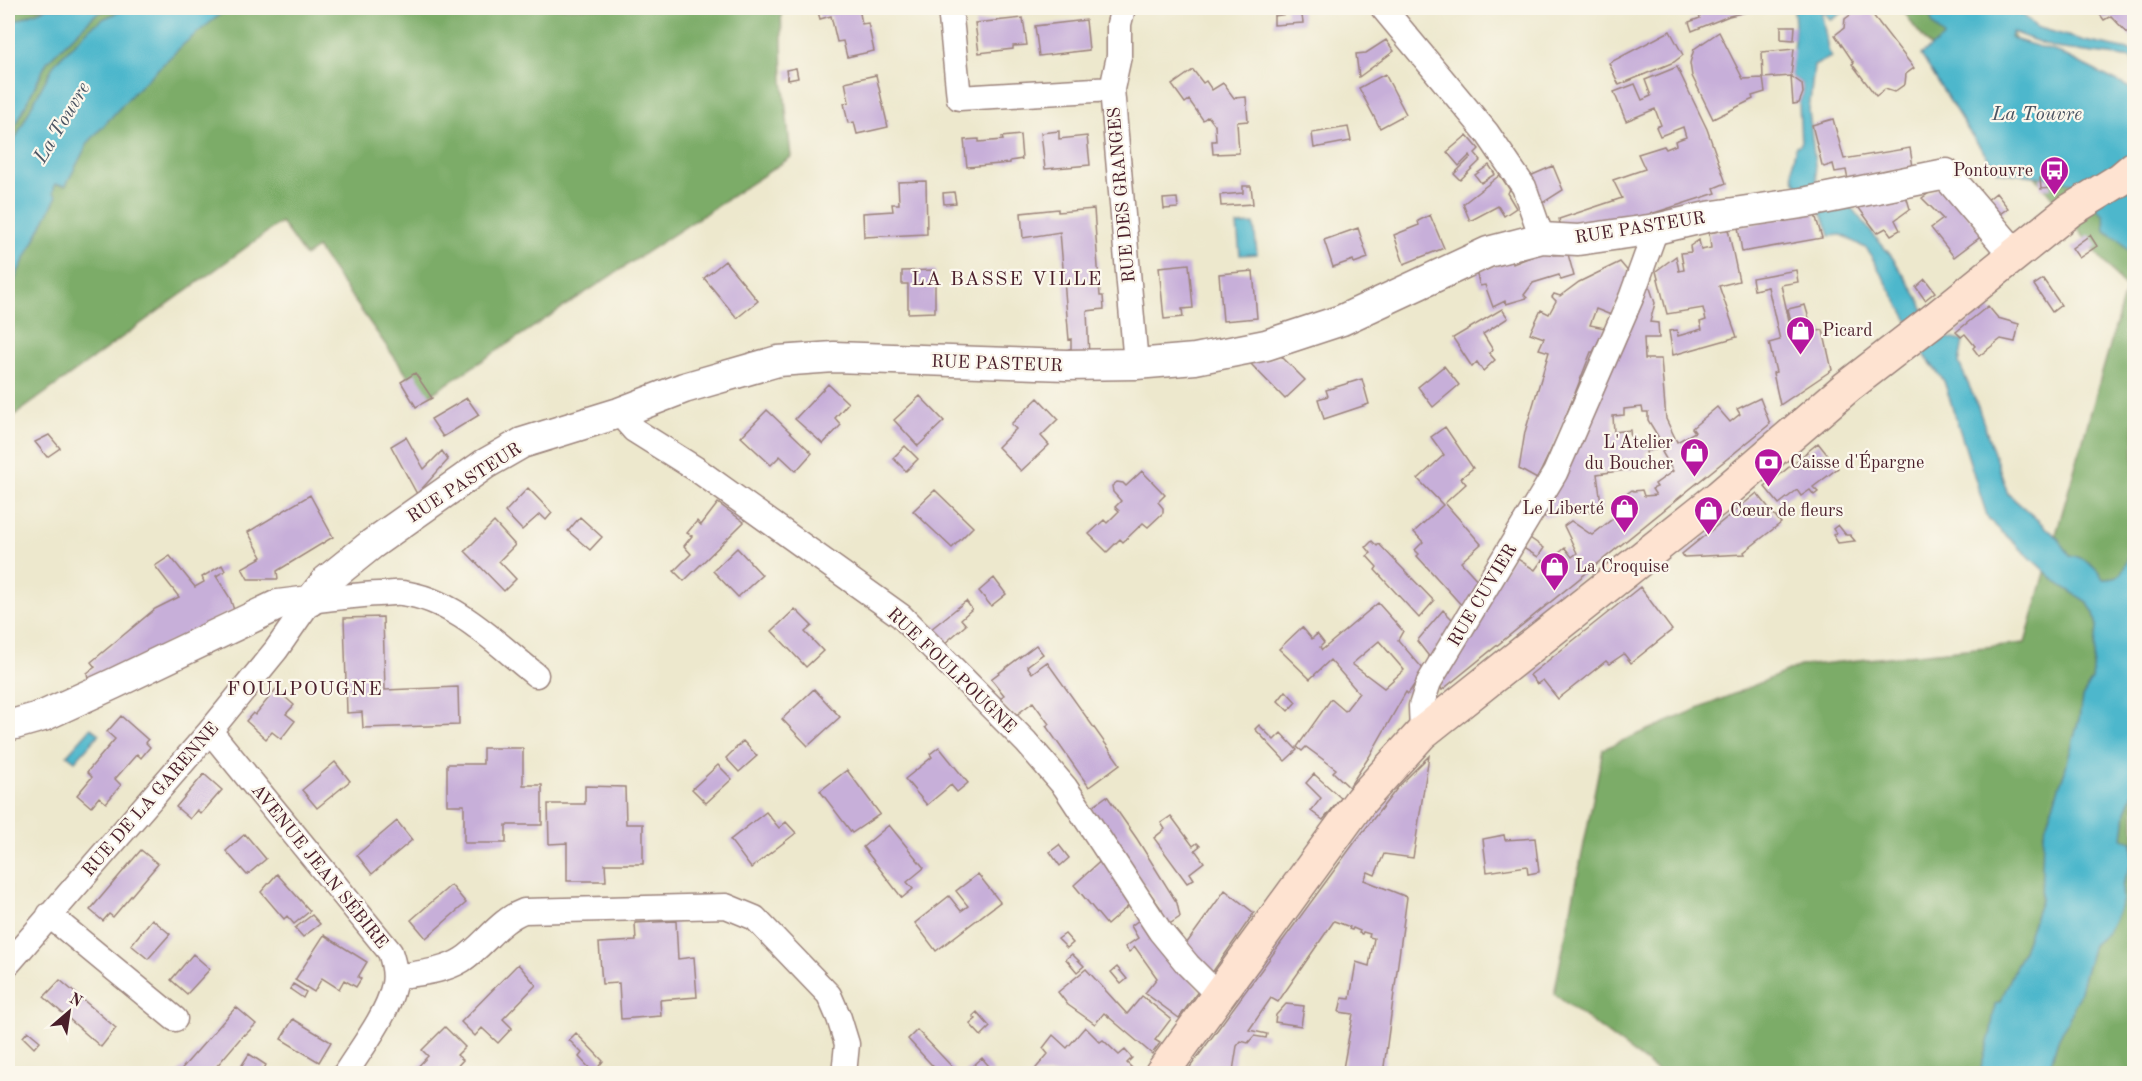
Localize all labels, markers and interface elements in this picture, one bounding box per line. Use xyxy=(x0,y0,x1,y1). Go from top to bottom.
water label: La Touvre xyxy=(30,79,95,168)
water label: La Touvre xyxy=(1991,105,2082,125)
street label: RUE DES GRANGES xyxy=(1105,106,1139,284)
bus stop icon: Pontouvre xyxy=(2038,154,2070,196)
place label: Pontouvre xyxy=(1953,162,2033,180)
street label: RUE PASTEUR xyxy=(1574,209,1707,247)
district label: LA BASSE VILLE xyxy=(911,270,1103,290)
shop icon: Picard xyxy=(1785,314,1817,356)
place label: Picard xyxy=(1822,322,1873,340)
street label: RUE PASTEUR xyxy=(931,353,1063,375)
place label: L'Atelier du Boucher xyxy=(1585,434,1674,473)
shop icon: L'Atelier du Boucher xyxy=(1678,436,1710,478)
street label: RUE PASTEUR xyxy=(404,439,525,526)
bank icon: Caisse d'Épargne xyxy=(1753,446,1785,488)
place label: Caisse d'Épargne xyxy=(1790,450,1924,472)
shop icon: Le Liberté xyxy=(1609,492,1641,534)
shop icon: Cœur de fleurs xyxy=(1693,494,1725,536)
place label: Le Liberté xyxy=(1522,500,1604,518)
place label: Cœur de fleurs xyxy=(1730,502,1843,520)
street label: RUE CUVIER xyxy=(1445,541,1521,650)
shop icon: La Croquise xyxy=(1538,550,1570,592)
place label: La Croquise xyxy=(1575,558,1669,576)
street label: RUE FOULPOUGNE xyxy=(883,605,1019,737)
district label: FOULPOUGNE xyxy=(227,680,383,700)
street label: RUE DE LA GARENNE xyxy=(79,719,222,880)
street label: AVENUE JEAN SÉBIRE xyxy=(248,779,394,952)
north arrow xyxy=(39,982,99,1042)
text: N xyxy=(66,991,85,1011)

